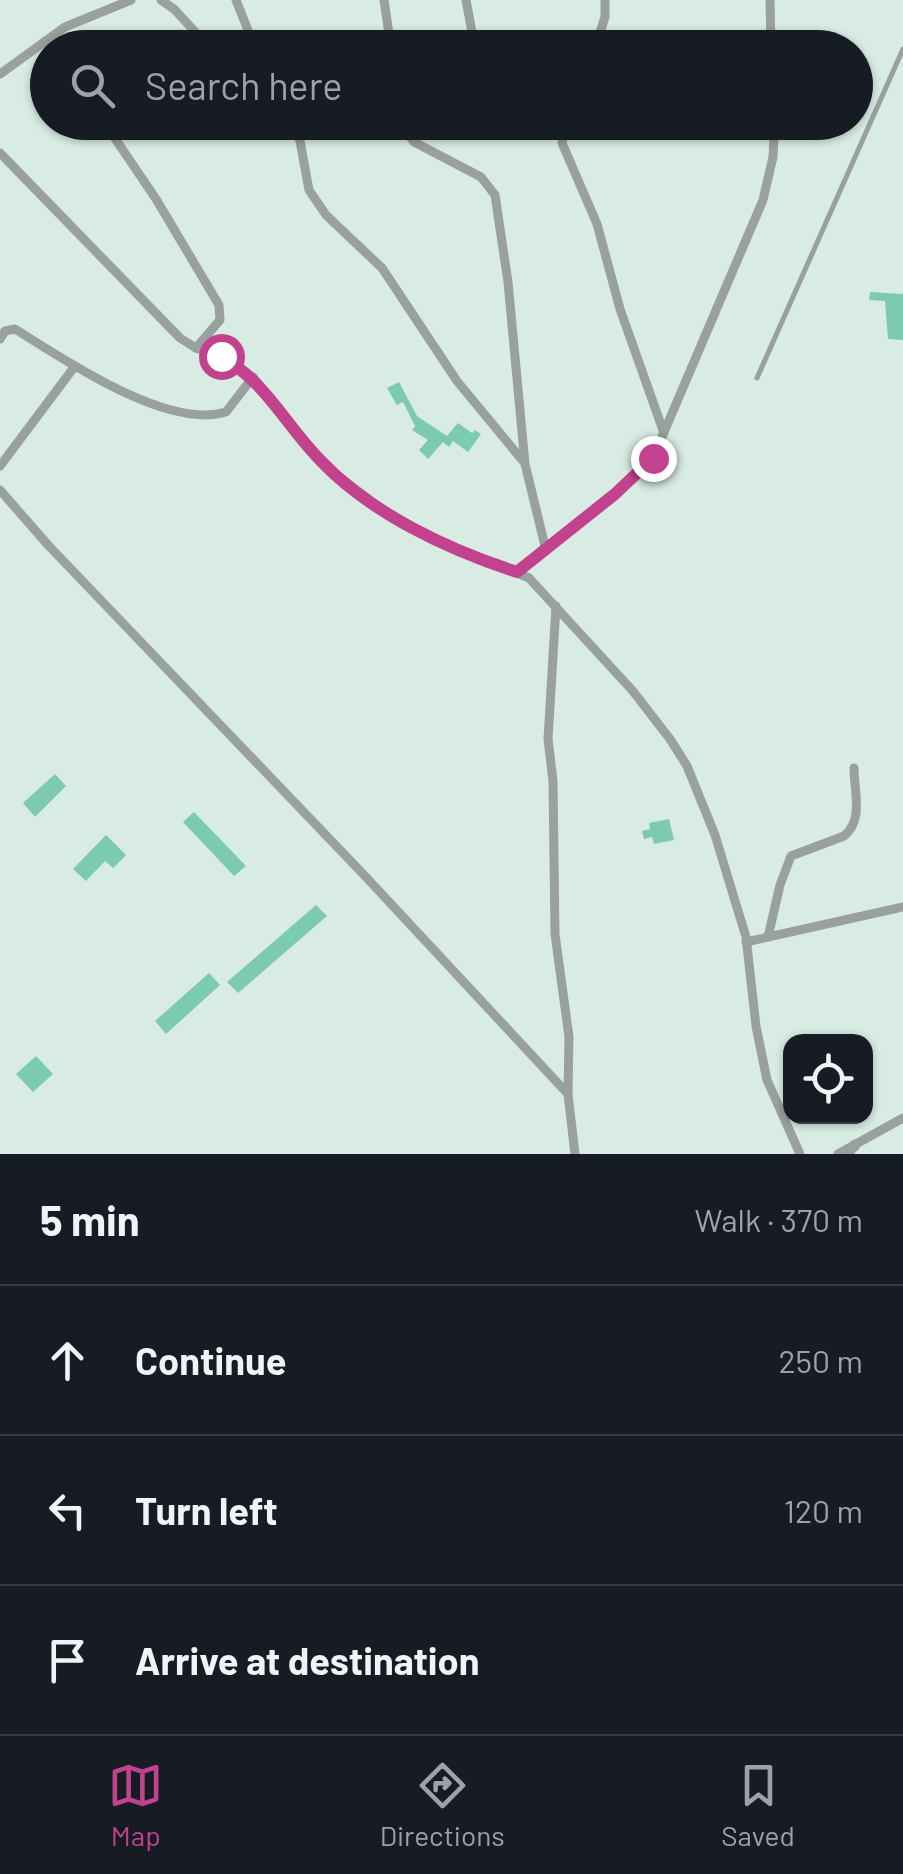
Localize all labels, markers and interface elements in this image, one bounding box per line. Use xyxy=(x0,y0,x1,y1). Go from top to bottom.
search box xyxy=(30,30,873,140)
icon: search xyxy=(65,58,120,113)
text: Search here xyxy=(145,62,343,108)
route start xyxy=(199,334,245,380)
route end xyxy=(631,436,677,482)
map controls xyxy=(783,1034,873,1124)
button: locate xyxy=(783,1034,873,1124)
text: 5 min xyxy=(40,1194,140,1244)
text: Walk · 370 m xyxy=(695,1200,863,1238)
icon: ahead xyxy=(40,1333,95,1388)
text: Continue xyxy=(135,1337,286,1383)
text: 250 m xyxy=(778,1341,863,1379)
icon: left xyxy=(40,1483,95,1538)
text: Turn left xyxy=(135,1487,278,1533)
text: 120 m xyxy=(784,1491,863,1529)
icon: arrive xyxy=(40,1633,95,1688)
text: Arrive at destination xyxy=(135,1637,480,1683)
tab: Map xyxy=(108,1758,163,1852)
tab: Directions xyxy=(380,1758,505,1852)
tab: Saved xyxy=(721,1758,795,1852)

